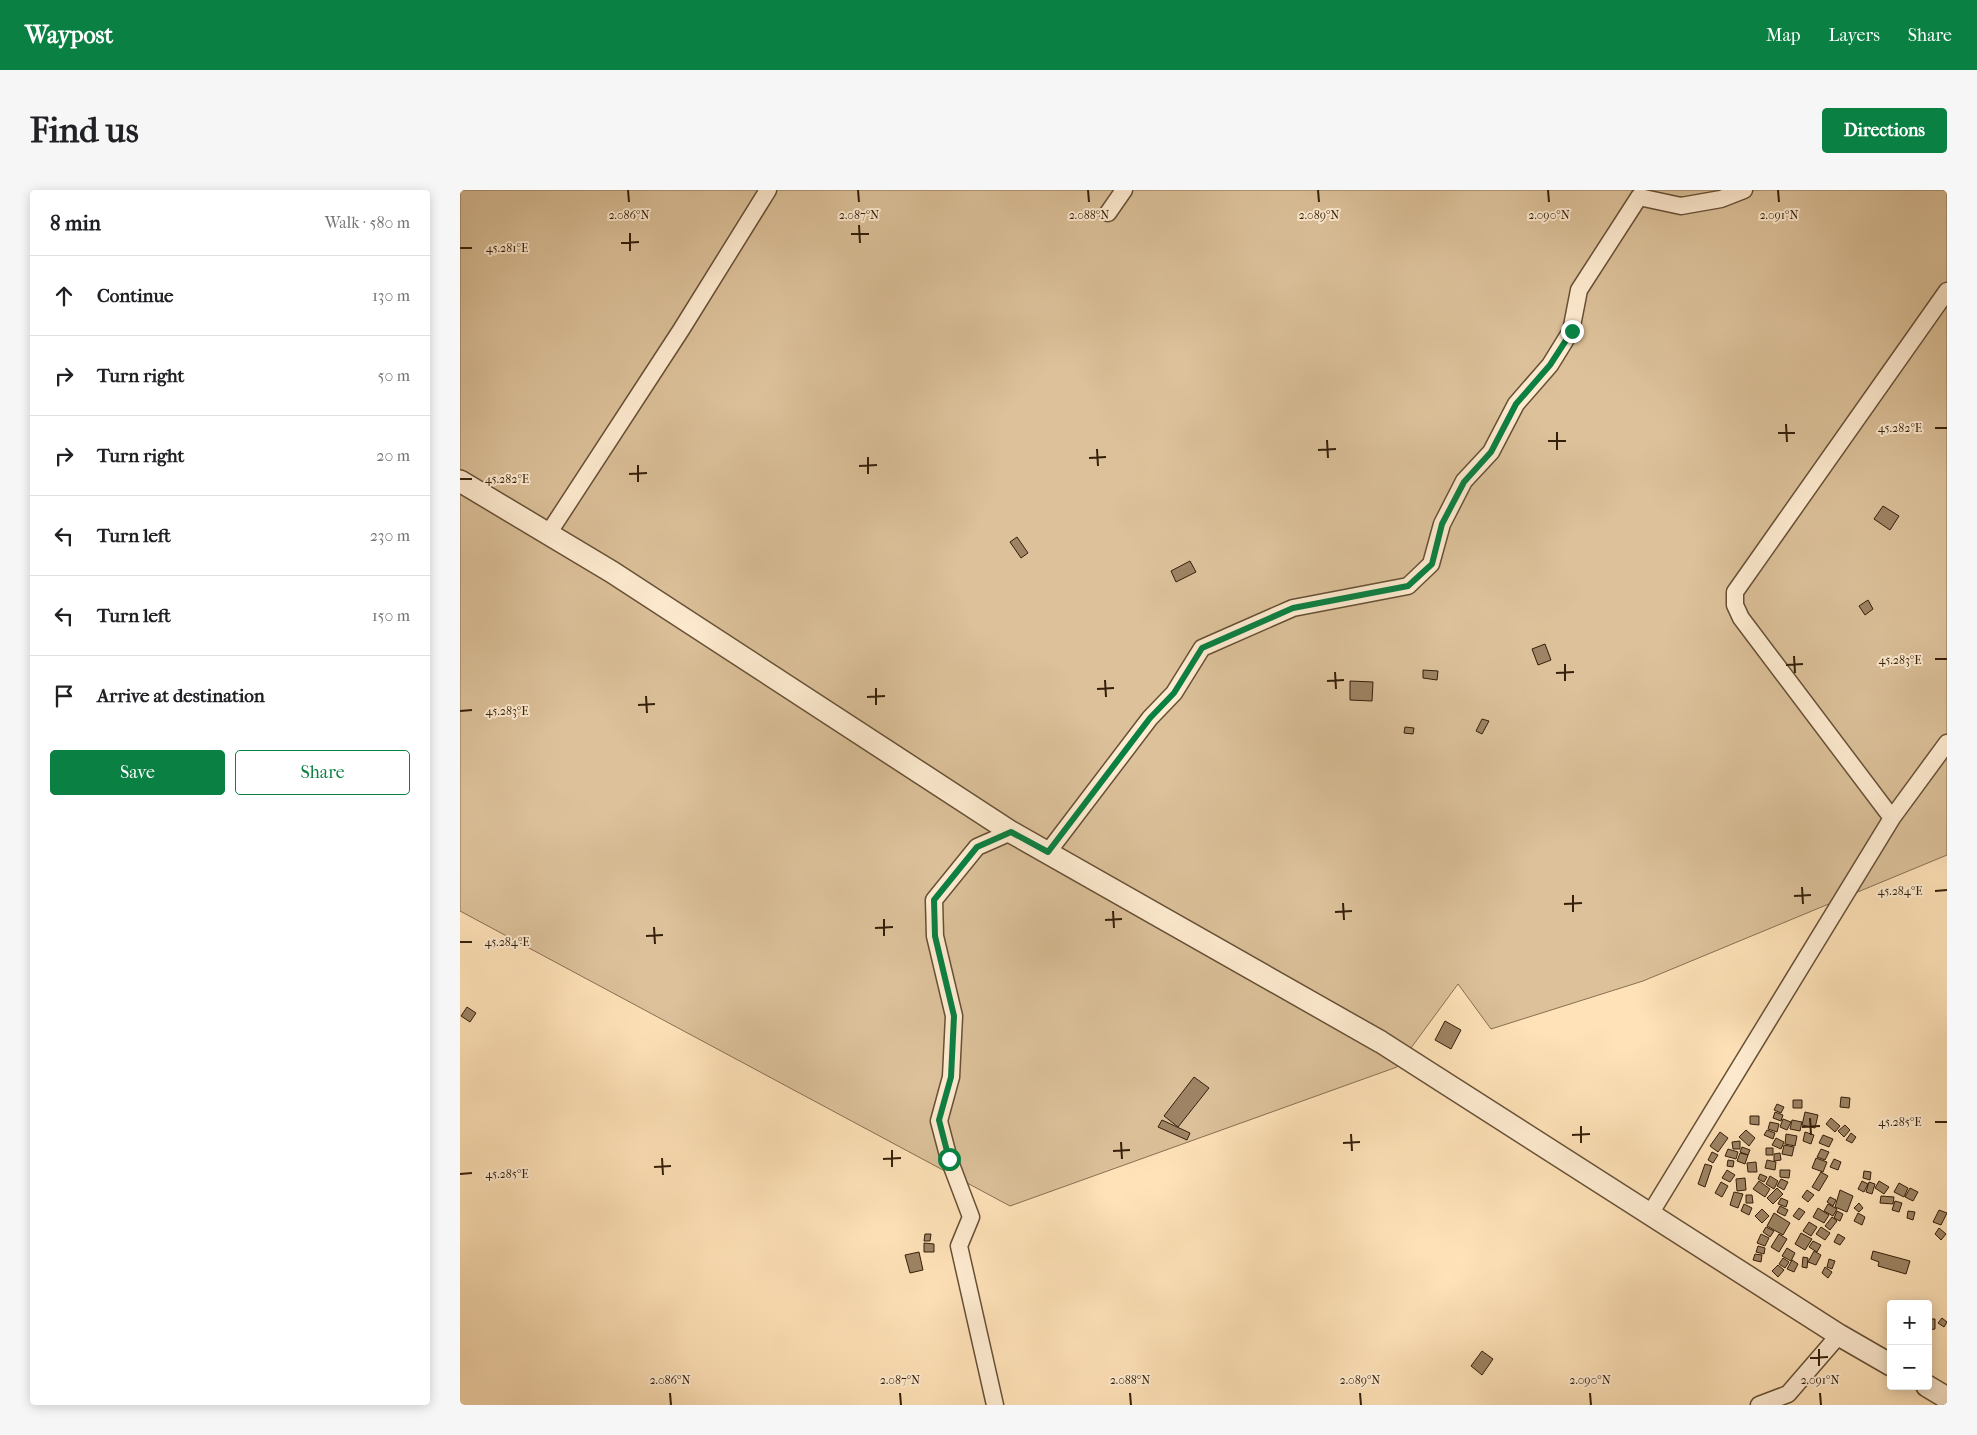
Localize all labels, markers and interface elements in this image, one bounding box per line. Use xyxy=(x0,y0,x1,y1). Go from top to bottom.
text: Waypost xyxy=(25,21,113,49)
text: Map xyxy=(1766,25,1800,46)
text: Layers xyxy=(1828,25,1880,46)
text: Share xyxy=(1908,25,1952,46)
button: Directions xyxy=(1822,108,1947,153)
text: Find us xyxy=(30,110,139,151)
text: 2.086°N xyxy=(608,208,650,222)
text: 2.087°N xyxy=(839,208,879,222)
text: 2.088°N xyxy=(1069,208,1109,222)
text: 2.089°N xyxy=(1299,208,1339,222)
text: 2.090°N xyxy=(1528,208,1570,222)
text: 2.091°N xyxy=(1759,208,1799,222)
text: 8 min xyxy=(50,211,101,235)
text: Walk · 580 m xyxy=(325,213,410,232)
text: 45.281°E xyxy=(486,241,528,255)
icon: ahead xyxy=(50,282,78,310)
text: Continue xyxy=(97,285,173,307)
text: 130 m xyxy=(372,286,410,305)
route end xyxy=(1561,320,1584,343)
icon: right xyxy=(50,362,78,390)
text: Turn right xyxy=(97,365,184,387)
text: 50 m xyxy=(378,366,410,385)
text: 45.282°E xyxy=(1878,421,1922,435)
icon: right xyxy=(50,442,78,470)
text: Turn right xyxy=(97,445,184,467)
text: 20 m xyxy=(376,446,410,465)
text: 45.282°E xyxy=(485,472,529,486)
icon: left xyxy=(50,522,78,550)
text: Turn left xyxy=(97,525,171,547)
text: 230 m xyxy=(370,526,410,545)
icon: left xyxy=(50,602,78,630)
text: Turn left xyxy=(97,605,171,627)
text: 150 m xyxy=(372,606,410,625)
text: 45.283°E xyxy=(1878,653,1922,667)
icon: arrive xyxy=(50,682,78,710)
text: Arrive at destination xyxy=(97,685,265,707)
text: 45.283°E xyxy=(485,704,529,718)
button: Save xyxy=(50,750,225,795)
button: Share xyxy=(235,750,410,795)
text: 45.284°E xyxy=(1877,884,1923,898)
text: 45.284°E xyxy=(484,935,530,949)
text: 45.285°E xyxy=(1878,1115,1922,1129)
route start xyxy=(938,1148,961,1171)
text: 45.285°E xyxy=(485,1167,529,1181)
map controls xyxy=(1887,1300,1932,1390)
button: + xyxy=(1887,1300,1932,1345)
button: − xyxy=(1887,1345,1932,1390)
text: 2.086°N xyxy=(649,1373,691,1387)
text: 2.087°N xyxy=(880,1373,920,1387)
text: 2.088°N xyxy=(1110,1373,1150,1387)
text: 2.089°N xyxy=(1340,1373,1380,1387)
text: 2.090°N xyxy=(1569,1373,1611,1387)
text: 2.091°N xyxy=(1800,1373,1840,1387)

